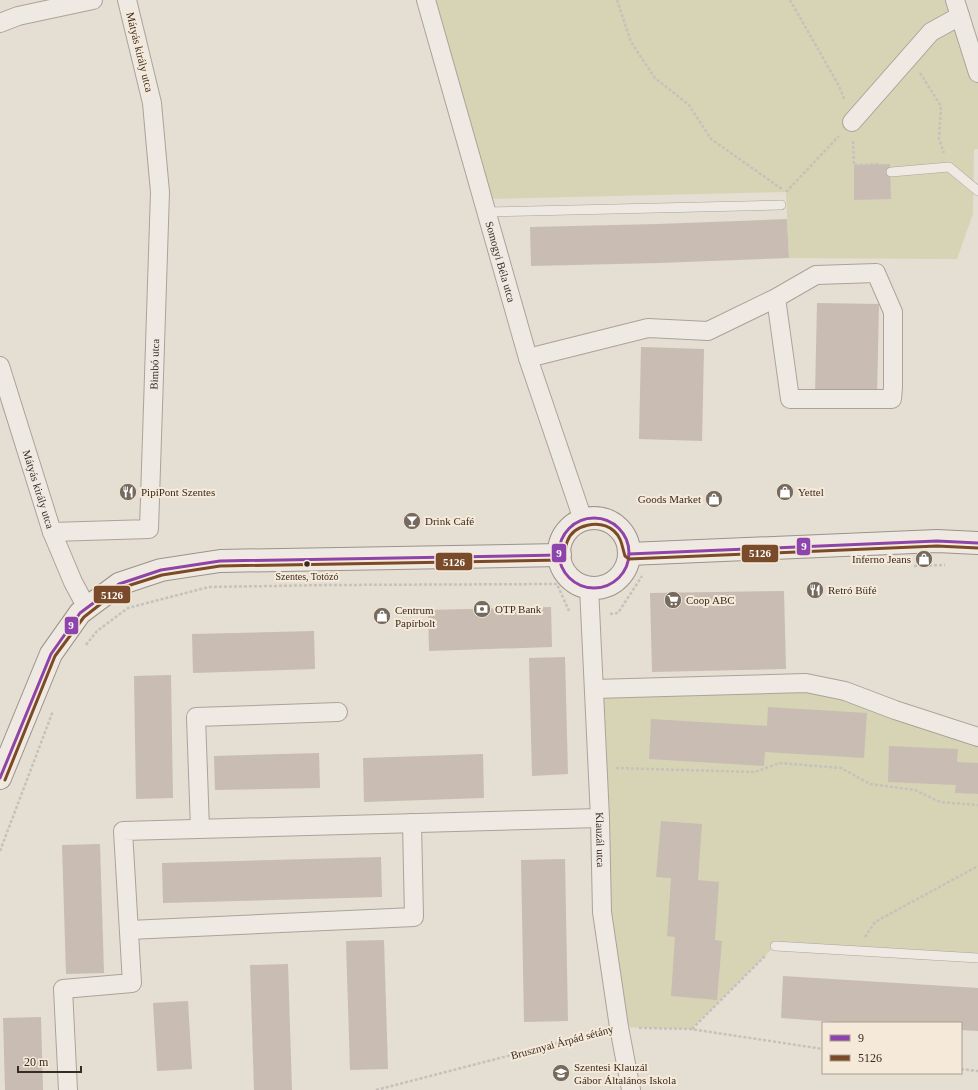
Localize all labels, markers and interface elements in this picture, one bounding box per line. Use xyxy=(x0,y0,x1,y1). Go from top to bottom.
street label: Mátyás király utca xyxy=(124,11,156,93)
street label: Somogyi Béla utca xyxy=(483,220,518,304)
street label: Bimbó utca xyxy=(148,338,161,390)
street label: Mátyás király utca xyxy=(21,448,57,530)
restaurant icon: PipiPont Szentes xyxy=(118,482,138,502)
shop icon: Yettel xyxy=(775,482,795,502)
place label: PipiPont Szentes xyxy=(141,486,215,498)
place label: Yettel xyxy=(798,486,824,498)
shop icon: Goods Market xyxy=(704,489,724,509)
place label: Goods Market xyxy=(638,493,701,505)
bar icon: Drink Café xyxy=(402,511,422,531)
place label: Drink Café xyxy=(425,515,474,527)
line badge: 9 xyxy=(796,537,811,556)
text: 9 xyxy=(801,540,807,552)
line badge: 9 xyxy=(551,543,567,563)
line badge: 5126 xyxy=(741,544,779,563)
text: 9 xyxy=(556,547,562,559)
text: 5126 xyxy=(749,547,772,559)
shop icon: Inferno Jeans xyxy=(914,549,934,569)
line badge: 5126 xyxy=(435,552,473,571)
place label: Inferno Jeans xyxy=(852,553,911,565)
text: 5126 xyxy=(443,556,466,568)
marker: Szentes, Totózó xyxy=(302,559,312,569)
place label: Szentes, Totózó xyxy=(276,571,339,582)
restaurant icon: Retró Büfé xyxy=(805,580,825,600)
place label: Retró Büfé xyxy=(828,584,877,596)
line badge: 5126 xyxy=(93,585,131,604)
text: 5126 xyxy=(101,589,124,601)
supermarket icon: Coop ABC xyxy=(663,590,683,610)
place label: Coop ABC xyxy=(686,594,735,606)
bank icon: OTP Bank xyxy=(472,599,492,619)
place label: OTP Bank xyxy=(495,603,542,615)
place label: Centrum Papírbolt xyxy=(395,604,435,629)
shop icon: Centrum Papírbolt xyxy=(372,606,392,626)
line badge: 9 xyxy=(64,616,79,635)
text: 9 xyxy=(68,619,74,631)
street label: Klauzál utca xyxy=(594,812,607,868)
street label: Brusznyai Árpád sétány xyxy=(509,1022,615,1061)
legend xyxy=(822,1022,962,1074)
text: 9 xyxy=(858,1031,864,1045)
scale bar xyxy=(18,1048,81,1074)
text: 5126 xyxy=(858,1051,882,1065)
text: 20 m xyxy=(24,1055,49,1069)
place label: Szentesi Klauzál Gábor Általános Iskola xyxy=(574,1061,676,1086)
school or university icon: Szentesi Klauzál Gábor Általános Iskola xyxy=(551,1063,571,1083)

